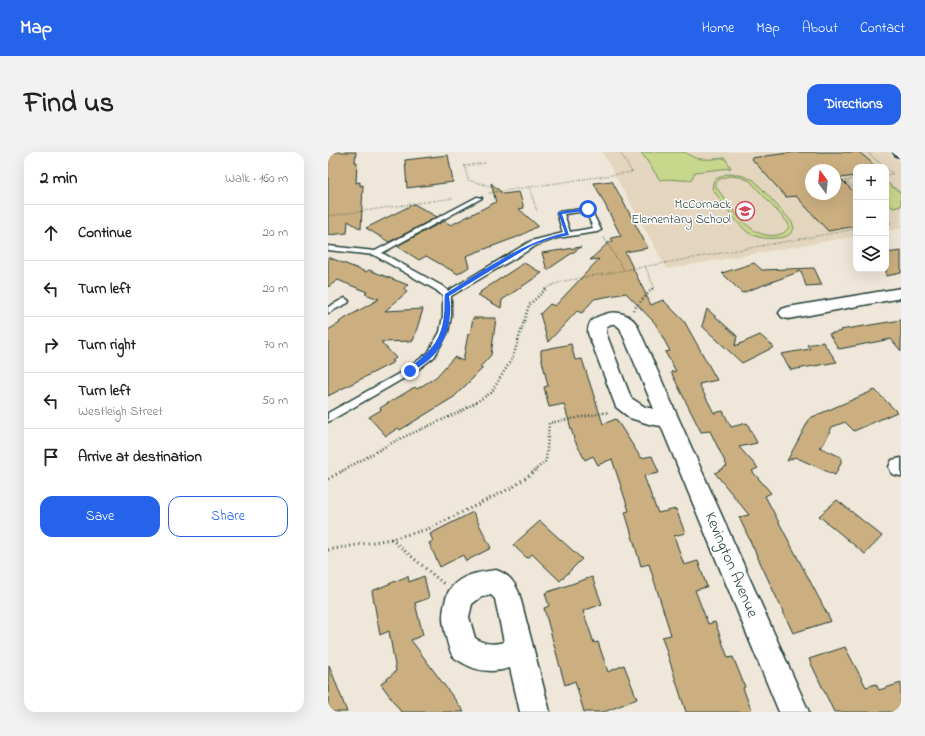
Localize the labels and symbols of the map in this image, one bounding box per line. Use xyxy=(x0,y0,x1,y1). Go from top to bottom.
north arrow xyxy=(805,164,841,200)
place label: McCornack Elementary School xyxy=(631,195,731,230)
route start xyxy=(579,200,597,218)
school or university icon: McCornack Elementary School xyxy=(734,200,756,222)
route end xyxy=(401,362,419,380)
street label: Kevington Avenue xyxy=(698,509,764,622)

